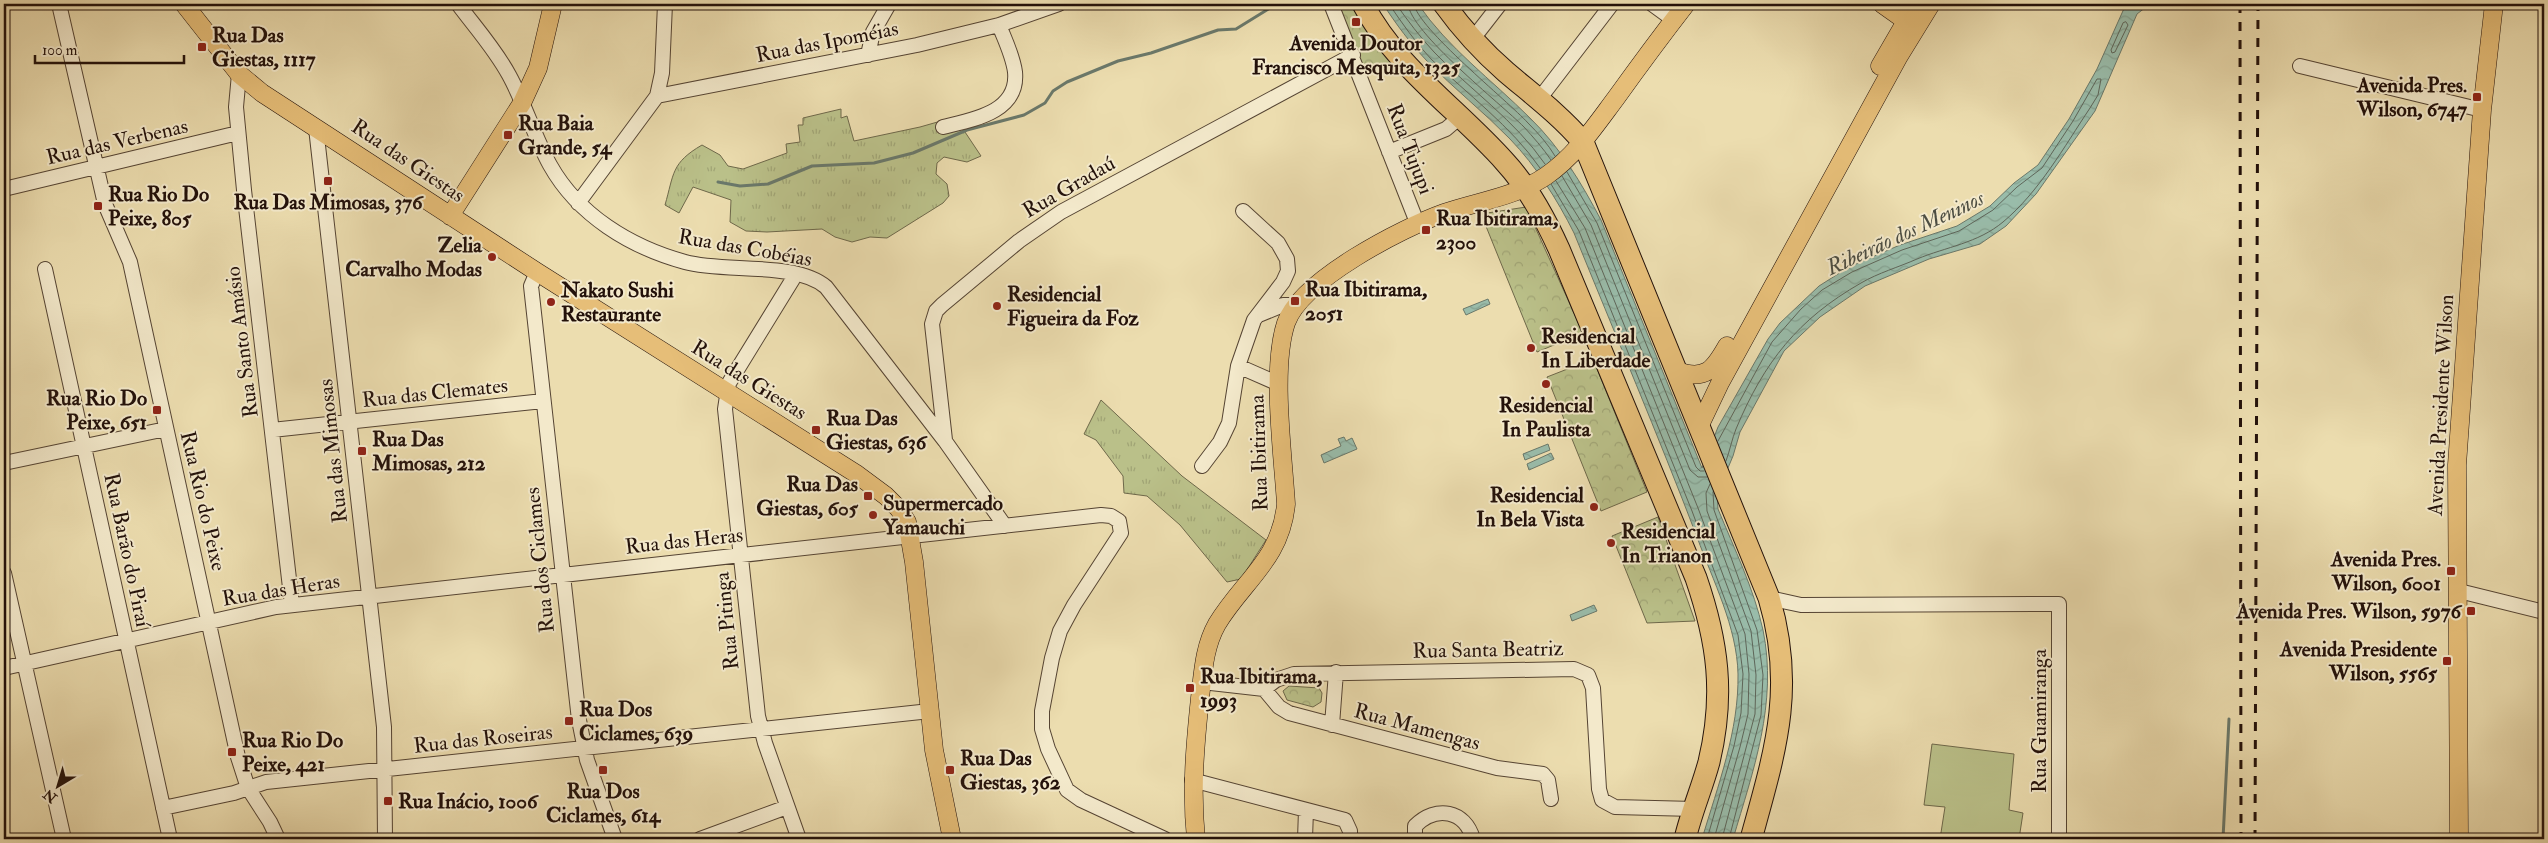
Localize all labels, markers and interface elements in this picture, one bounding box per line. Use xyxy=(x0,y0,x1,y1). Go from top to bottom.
street label: Rua das Ipoméias xyxy=(753,15,901,69)
marker: Avenida Doutor Francisco Mesquita, 1325 xyxy=(1350,16,1362,28)
place label: Rua Das Giestas, 1117 xyxy=(212,22,316,73)
place label: Avenida Doutor Francisco Mesquita, 1325 xyxy=(1252,30,1461,81)
scale bar xyxy=(35,32,184,64)
text: 100 m xyxy=(42,41,78,60)
marker: Rua Das Giestas, 1117 xyxy=(196,41,208,53)
place label: Avenida Pres. Wilson, 6747 xyxy=(2356,72,2467,123)
marker: Avenida Pres. Wilson, 6747 xyxy=(2471,91,2483,103)
street label: Rua Tujupi xyxy=(1380,100,1440,199)
place label: Rua Baia Grande, 54 xyxy=(518,110,613,161)
street label: Rua das Verbenas xyxy=(43,113,191,171)
street label: Rua das Giestas xyxy=(346,113,470,209)
marker: Rua Baia Grande, 54 xyxy=(502,129,514,141)
street label: Rua Gradaú xyxy=(1018,150,1120,224)
marker: Rua Das Mimosas, 376 xyxy=(322,175,334,187)
place label: Rua Rio Do Peixe, 805 xyxy=(108,181,209,232)
water label: Ribeirão dos Meninos xyxy=(1821,184,1989,282)
place label: Rua Das Mimosas, 376 xyxy=(233,189,424,216)
marker: Rua Rio Do Peixe, 805 xyxy=(92,200,104,212)
place label: Rua Ibitirama, 2300 xyxy=(1436,205,1558,256)
street label: Rua das Cobéias xyxy=(676,223,814,273)
marker: Rua Ibitirama, 2300 xyxy=(1420,224,1432,236)
place label: Zelia Carvalho Modas xyxy=(345,232,483,283)
marker: Zelia Carvalho Modas xyxy=(486,251,498,263)
street label: Rua Santo Amásio xyxy=(219,265,265,419)
place label: Rua Ibitirama, 2051 xyxy=(1305,276,1427,327)
place label: Nakato Sushi Restaurante xyxy=(560,277,674,328)
place label: Residencial Figueira da Foz xyxy=(1007,281,1139,332)
street label: Avenida Presidente Wilson xyxy=(2422,293,2460,517)
marker: Rua Ibitirama, 2051 xyxy=(1289,295,1301,307)
marker: Nakato Sushi Restaurante xyxy=(545,296,557,308)
marker: Residencial Figueira da Foz xyxy=(991,300,1003,312)
place label: Residencial In Liberdade xyxy=(1541,323,1651,374)
street label: Rua das Giestas xyxy=(686,334,812,426)
marker: Residencial In Liberdade xyxy=(1525,342,1537,354)
street label: Rua das Clemates xyxy=(361,372,509,414)
street label: Rua das Mimosas xyxy=(312,378,354,524)
marker: Residencial In Paulista xyxy=(1540,378,1552,390)
place label: Rua Rio Do Peixe, 651 xyxy=(46,385,147,436)
place label: Residencial In Paulista xyxy=(1499,392,1594,443)
street label: Rua Ibitirama xyxy=(1243,394,1275,512)
marker: Rua Rio Do Peixe, 651 xyxy=(151,404,163,416)
place label: Rua Das Giestas, 636 xyxy=(826,405,928,456)
marker: Rua Das Giestas, 636 xyxy=(810,424,822,436)
place label: Rua Das Mimosas, 212 xyxy=(371,426,486,477)
street label: Rua Rio do Peixe xyxy=(174,428,232,574)
marker: Rua Das Mimosas, 212 xyxy=(356,445,368,457)
street label: Rua Barão do Piraí xyxy=(97,470,157,631)
place label: Rua Das Giestas, 605 xyxy=(756,471,859,522)
place label: Residencial In Bela Vista xyxy=(1476,482,1585,533)
street label: Rua dos Ciclames xyxy=(519,486,561,634)
marker: Rua Das Giestas, 605 xyxy=(862,490,874,502)
place label: Supermercado Yamauchi xyxy=(882,490,1003,541)
marker: Residencial In Bela Vista xyxy=(1588,501,1600,513)
marker: Supermercado Yamauchi xyxy=(867,509,879,521)
place label: Residencial In Trianon xyxy=(1621,518,1716,569)
street label: Rua das Heras xyxy=(624,521,744,561)
marker: Residencial In Trianon xyxy=(1605,537,1617,549)
place label: Avenida Pres. Wilson, 6001 xyxy=(2330,546,2441,597)
marker: Avenida Pres. Wilson, 6001 xyxy=(2445,565,2457,577)
street label: Rua das Heras xyxy=(220,567,342,613)
street label: Rua Pitinga xyxy=(708,570,746,671)
place label: Avenida Pres. Wilson, 5976 xyxy=(2235,598,2462,625)
marker: Avenida Pres. Wilson, 5976 xyxy=(2465,605,2477,617)
street label: Rua Santa Beatriz xyxy=(1412,635,1564,665)
place label: Avenida Presidente Wilson, 5565 xyxy=(2279,636,2438,687)
street label: Rua Guamiranga xyxy=(2026,649,2053,793)
marker: Avenida Presidente Wilson, 5565 xyxy=(2441,655,2453,667)
place label: Rua Ibitirama, 1993 xyxy=(1200,663,1322,714)
marker: Rua Ibitirama, 1993 xyxy=(1184,682,1196,694)
place label: Rua Dos Ciclames, 639 xyxy=(579,696,693,747)
street label: Rua Mamengas xyxy=(1351,697,1483,757)
marker: Rua Dos Ciclames, 639 xyxy=(563,715,575,727)
street label: Rua das Roseiras xyxy=(412,718,554,760)
place label: Rua Rio Do Peixe, 421 xyxy=(242,727,343,778)
place label: Rua Das Giestas, 362 xyxy=(960,745,1061,796)
marker: Rua Rio Do Peixe, 421 xyxy=(226,746,238,758)
north arrow xyxy=(32,760,82,810)
marker: Rua Dos Ciclames, 614 xyxy=(597,764,609,776)
marker: Rua Das Giestas, 362 xyxy=(944,764,956,776)
place label: Rua Dos Ciclames, 614 xyxy=(546,778,662,829)
text: N xyxy=(40,785,61,807)
place label: Rua Inácio, 1006 xyxy=(398,788,539,815)
marker: Rua Inácio, 1006 xyxy=(382,795,394,807)

